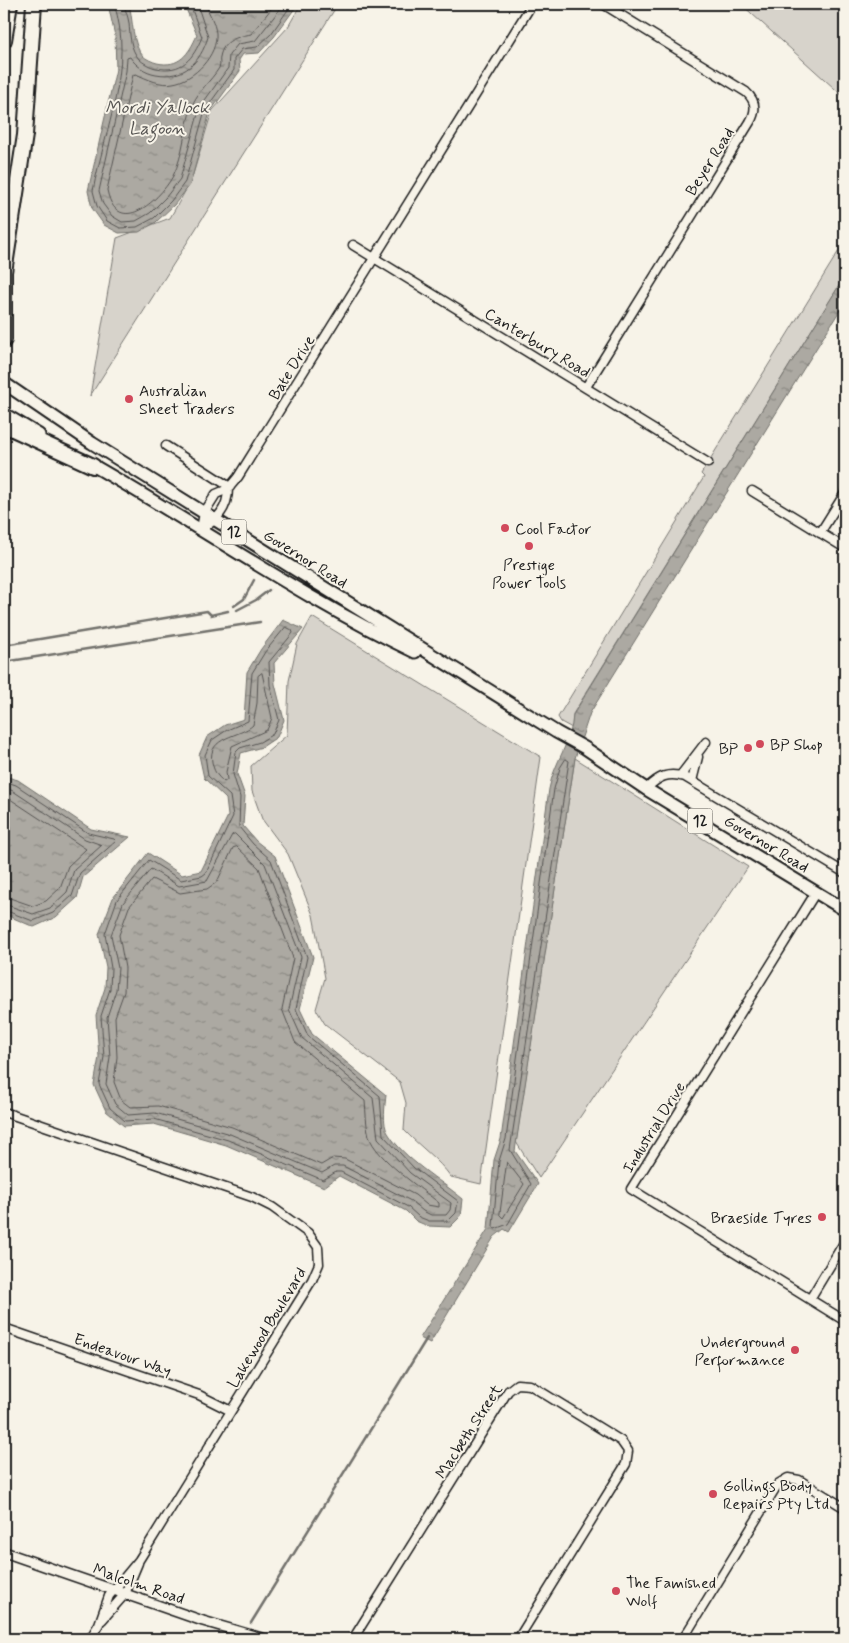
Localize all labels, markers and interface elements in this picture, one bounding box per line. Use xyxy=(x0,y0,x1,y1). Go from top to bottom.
water label: Mordi Yallock Lagoon xyxy=(105,96,210,143)
street label: Beyer Road xyxy=(681,124,740,200)
street label: Canterbury Road xyxy=(480,303,594,383)
street label: Bate Drive xyxy=(264,331,320,404)
place label: Australian Sheet Traders xyxy=(139,381,235,420)
marker: Australian Sheet Traders xyxy=(123,393,135,405)
place label: Cool Factor xyxy=(515,519,592,540)
road number: 12 xyxy=(222,520,246,544)
marker: Cool Factor xyxy=(499,522,511,534)
street label: Governor Road xyxy=(259,525,351,594)
marker: Prestige Power Tools xyxy=(523,540,535,552)
place label: Prestige Power Tools xyxy=(492,555,566,594)
place label: BP Shop xyxy=(770,735,823,756)
marker: BP Shop xyxy=(754,738,766,750)
place label: BP xyxy=(719,739,738,760)
marker: BP xyxy=(742,742,754,754)
road number: 12 xyxy=(688,808,712,834)
street label: Governor Road xyxy=(720,811,813,878)
street label: Industrial Drive xyxy=(618,1078,691,1177)
place label: Braeside Tyres xyxy=(711,1208,812,1229)
marker: Braeside Tyres xyxy=(816,1211,828,1223)
street label: Lakewood Boulevard xyxy=(223,1264,312,1392)
street label: Endeavour Way xyxy=(71,1329,174,1382)
place label: Underground Performance xyxy=(694,1332,785,1373)
marker: Underground Performance xyxy=(789,1344,801,1356)
street label: Macbeth Street xyxy=(431,1380,508,1483)
place label: Gollings Body Repairs Pty Ltd xyxy=(723,1476,829,1515)
marker: Gollings Body Repairs Pty Ltd xyxy=(707,1488,719,1500)
street label: Malcolm Road xyxy=(90,1559,187,1610)
place label: The Famished Wolf xyxy=(626,1573,716,1612)
marker: The Famished Wolf xyxy=(610,1585,622,1597)

